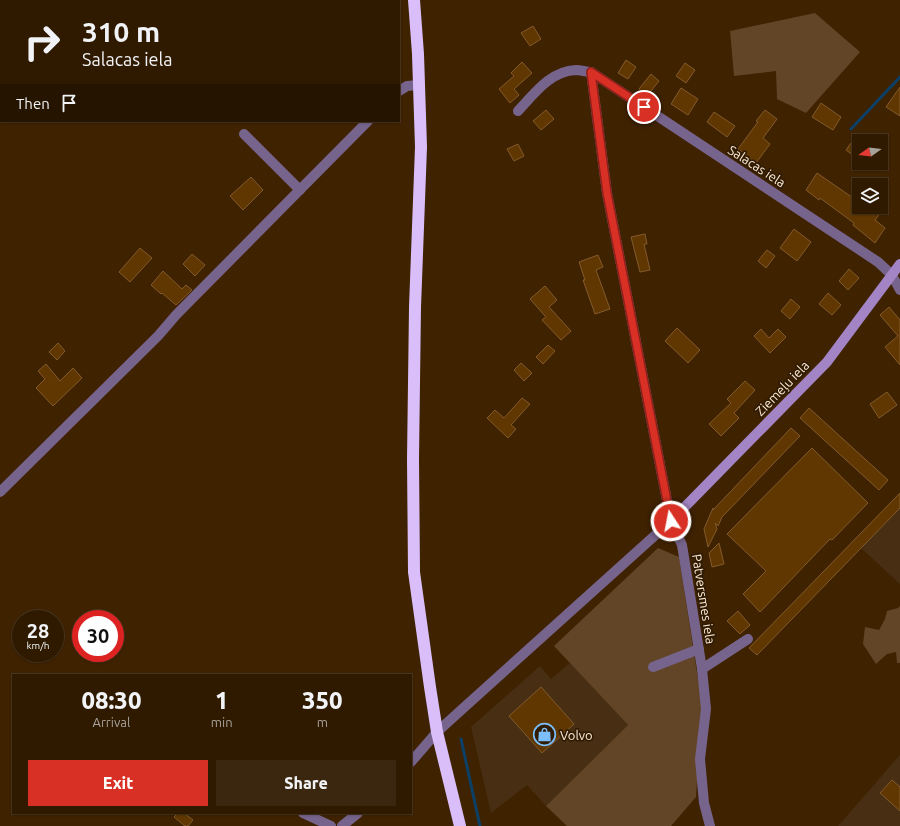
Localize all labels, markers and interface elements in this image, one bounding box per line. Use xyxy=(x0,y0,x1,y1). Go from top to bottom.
icon: right xyxy=(16,16,68,68)
text: 310 m xyxy=(82,16,160,47)
text: Salacas iela xyxy=(82,49,173,69)
pin xyxy=(627,90,661,124)
icon: arrive xyxy=(58,92,80,114)
text: Then xyxy=(16,95,50,112)
icon: arrive xyxy=(633,96,655,118)
north arrow xyxy=(852,134,888,170)
map controls xyxy=(852,134,888,214)
street label: Salacas iela xyxy=(726,142,788,190)
button: layers xyxy=(852,178,888,214)
street label: Ziemeļu iela xyxy=(752,358,812,418)
position arrow xyxy=(650,500,692,542)
street label: Patversmes iela xyxy=(690,553,718,645)
speed limit sign: 30 xyxy=(72,610,124,662)
text: 28 xyxy=(27,619,49,642)
text: km/h xyxy=(26,640,50,651)
text: 08:30 xyxy=(81,687,141,714)
text: 1 xyxy=(215,687,228,714)
text: 350 xyxy=(302,687,343,714)
text: Arrival xyxy=(92,715,130,729)
text: min xyxy=(211,715,233,729)
text: m xyxy=(317,715,328,729)
shop icon: Volvo xyxy=(532,722,558,748)
place label: Volvo xyxy=(560,728,593,742)
button: Exit xyxy=(28,760,208,806)
button: Share xyxy=(216,760,396,806)

